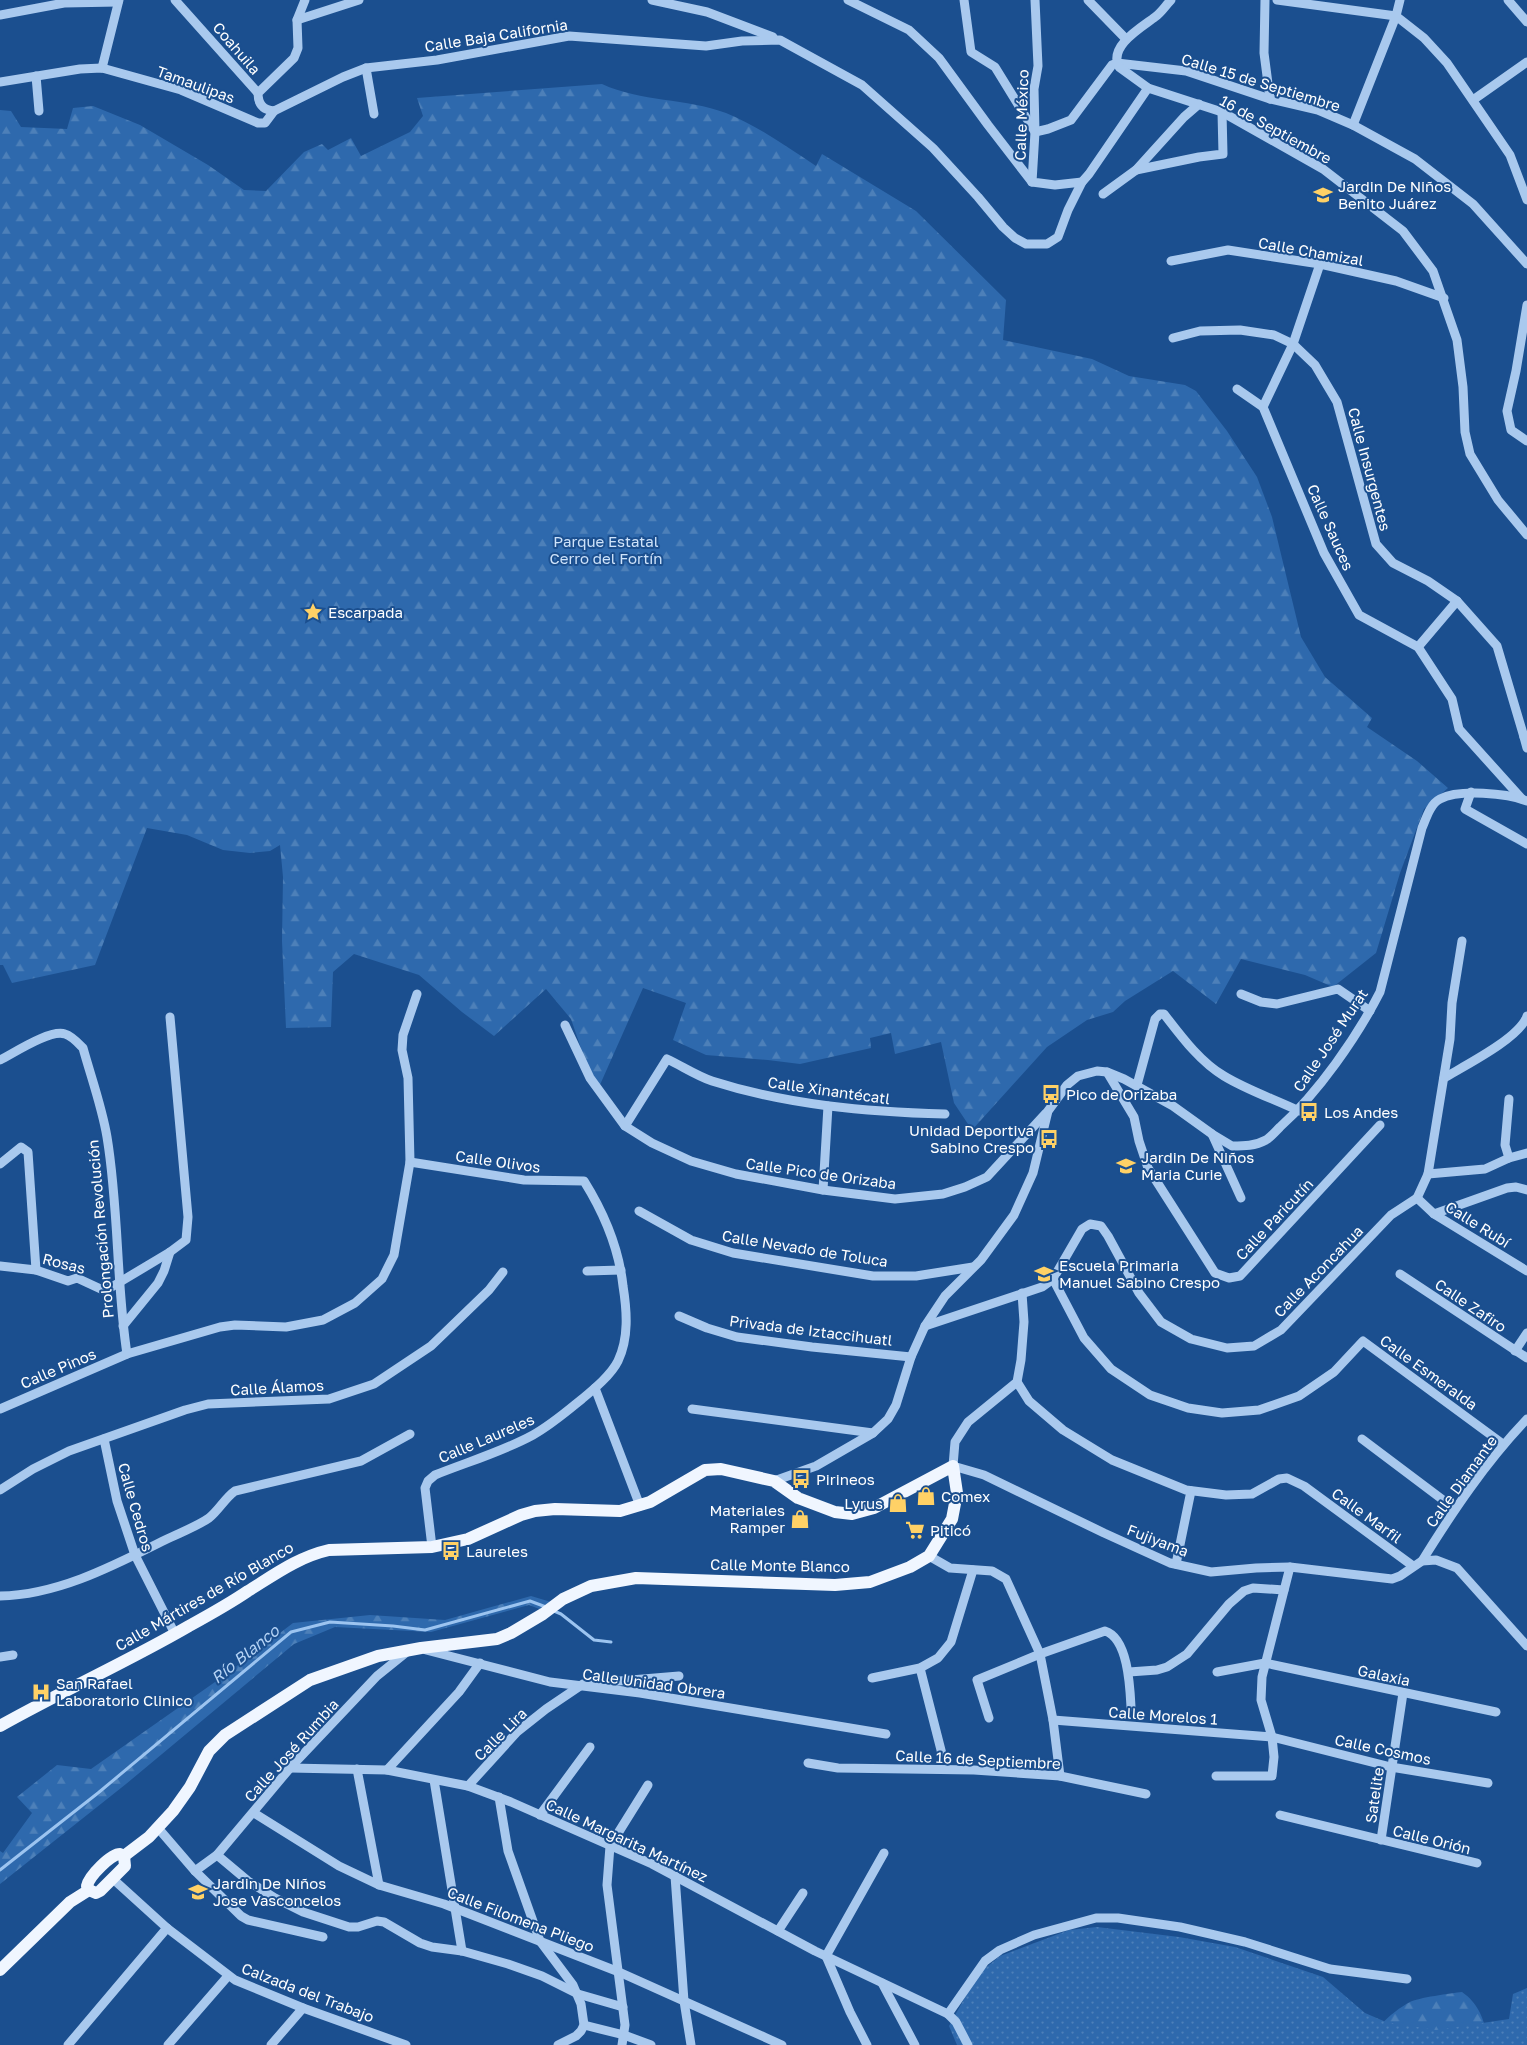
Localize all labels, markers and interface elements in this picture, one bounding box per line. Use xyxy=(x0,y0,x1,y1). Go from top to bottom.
street label: Calle Baja California xyxy=(423,15,569,55)
street label: Coahuila xyxy=(209,18,265,78)
street label: Calle 15 de Septiembre xyxy=(1179,49,1343,115)
street label: Tamaulipas xyxy=(155,62,238,106)
street label: Calle México xyxy=(1010,69,1032,161)
street label: 16 de Septiembre xyxy=(1217,91,1335,167)
place label: Jardin De Niños Benito Juárez xyxy=(1338,177,1451,212)
school or university icon: Jardin De Niños Benito Juárez xyxy=(1312,184,1334,206)
street label: Calle Chamizal xyxy=(1257,233,1365,269)
street label: Calle Insurgentes xyxy=(1345,405,1395,533)
street label: Calle Sauces xyxy=(1304,481,1358,573)
park label: Parque Estatal Cerro del Fortín xyxy=(550,532,662,567)
place icon: Escarpada xyxy=(302,601,324,623)
place label: Escarpada xyxy=(328,603,403,621)
street label: Calle José Murat xyxy=(1289,985,1371,1095)
street label: Calle Xinantécatl xyxy=(767,1073,891,1108)
bus stop icon: Pico de Orizaba xyxy=(1040,1083,1062,1105)
place label: Pico de Orizaba xyxy=(1066,1085,1177,1103)
bus stop icon: Los Andes xyxy=(1298,1101,1320,1123)
place label: Los Andes xyxy=(1324,1103,1398,1121)
place label: Unidad Deportiva Sabino Crespo xyxy=(909,1121,1034,1156)
bus stop icon: Unidad Deportiva Sabino Crespo xyxy=(1038,1128,1060,1150)
street label: Prolongación Revolución xyxy=(83,1139,117,1319)
street label: Calle Olivos xyxy=(454,1146,542,1176)
place label: Jardin De Niños Maria Curie xyxy=(1141,1148,1254,1183)
street label: Calle Pico de Orizaba xyxy=(745,1154,897,1192)
school or university icon: Jardin De Niños Maria Curie xyxy=(1115,1155,1137,1177)
street label: Calle Paricutín xyxy=(1232,1174,1316,1264)
street label: Calle Rubí xyxy=(1442,1197,1514,1251)
street label: Calle Aconcahua xyxy=(1270,1221,1366,1321)
street label: Calle Nevado de Toluca xyxy=(721,1226,889,1270)
street label: Rosas xyxy=(41,1249,87,1277)
place label: Escuela Primaria Manuel Sabino Crespo xyxy=(1059,1256,1220,1291)
school or university icon: Escuela Primaria Manuel Sabino Crespo xyxy=(1033,1263,1055,1285)
street label: Calle Zafiro xyxy=(1432,1275,1510,1335)
street label: Privada de Iztaccihuatl xyxy=(728,1311,894,1349)
street label: Calle Esmeralda xyxy=(1377,1331,1481,1413)
street label: Calle Pinos xyxy=(17,1344,99,1392)
street label: Calle Álamos xyxy=(230,1376,324,1398)
street label: Calle Laureles xyxy=(435,1410,537,1466)
street label: Calle Diamante xyxy=(1422,1431,1501,1530)
street label: Calle Cedros xyxy=(115,1461,157,1553)
bus stop icon: Pirineos xyxy=(790,1468,812,1490)
place label: Pirineos xyxy=(816,1470,875,1488)
street label: Calle Marfil xyxy=(1328,1484,1406,1547)
shop icon: Comex xyxy=(915,1485,937,1507)
place label: Comex xyxy=(941,1487,990,1505)
shop icon: Lyrus xyxy=(887,1492,909,1514)
place label: Lyrus xyxy=(844,1494,883,1512)
place label: Materiales Ramper xyxy=(709,1501,785,1536)
shop icon: Materiales Ramper xyxy=(789,1508,811,1530)
supermarket icon: Piticó xyxy=(904,1519,926,1541)
street label: Fujiyama xyxy=(1125,1520,1191,1560)
place label: Piticó xyxy=(930,1521,971,1539)
street label: Calle Mártires de Río Blanco xyxy=(112,1538,296,1654)
bus stop icon: Laureles xyxy=(440,1540,462,1562)
place label: Laureles xyxy=(466,1542,528,1560)
street label: Calle Monte Blanco xyxy=(710,1555,850,1575)
water label: Río Blanco xyxy=(207,1621,283,1687)
street label: Galaxia xyxy=(1356,1661,1412,1689)
street label: Calle Unidad Obrera xyxy=(581,1664,727,1702)
place label: San Rafael Laboratorio Clinico xyxy=(56,1674,193,1709)
hospital icon: San Rafael Laboratorio Clinico xyxy=(30,1681,52,1703)
street label: Calle José Rumbia xyxy=(240,1695,342,1805)
street label: Calle Morelos 1 xyxy=(1108,1702,1218,1728)
street label: Calle Lira xyxy=(470,1704,530,1764)
street label: Calle Cosmos xyxy=(1333,1730,1433,1768)
street label: Calle 16 de Septiembre xyxy=(895,1746,1061,1772)
street label: Satelite xyxy=(1361,1766,1387,1824)
street label: Calle Margarita Martínez xyxy=(543,1795,711,1886)
street label: Calle Orión xyxy=(1391,1821,1473,1857)
place label: Jardin De Niños Jose Vasconcelos xyxy=(213,1874,341,1909)
school or university icon: Jardin De Niños Jose Vasconcelos xyxy=(187,1881,209,1903)
street label: Calle Filomena Pliego xyxy=(445,1883,597,1955)
street label: Calzada del Trabajo xyxy=(239,1958,377,2026)

